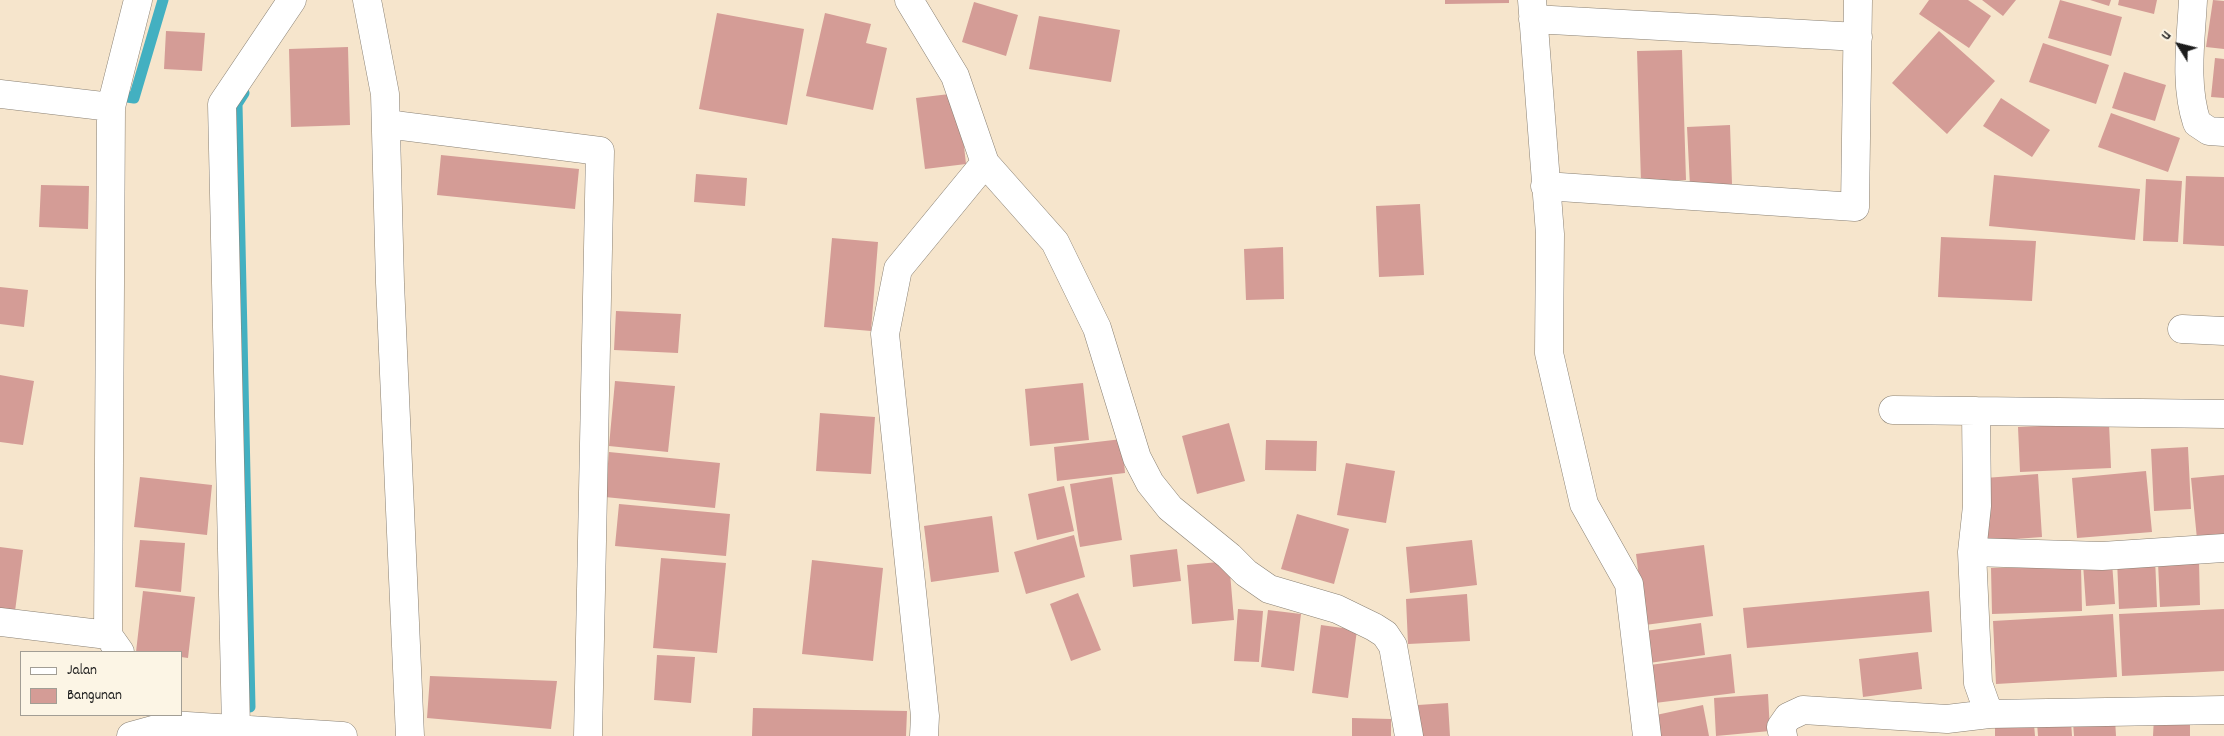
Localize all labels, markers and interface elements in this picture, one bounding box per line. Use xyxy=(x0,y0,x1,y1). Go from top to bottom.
north arrow xyxy=(2154,20,2204,70)
text: U xyxy=(2157,28,2177,45)
legend xyxy=(20,651,182,716)
text: Jalan xyxy=(67,660,97,682)
text: Bangunan xyxy=(67,685,122,707)

